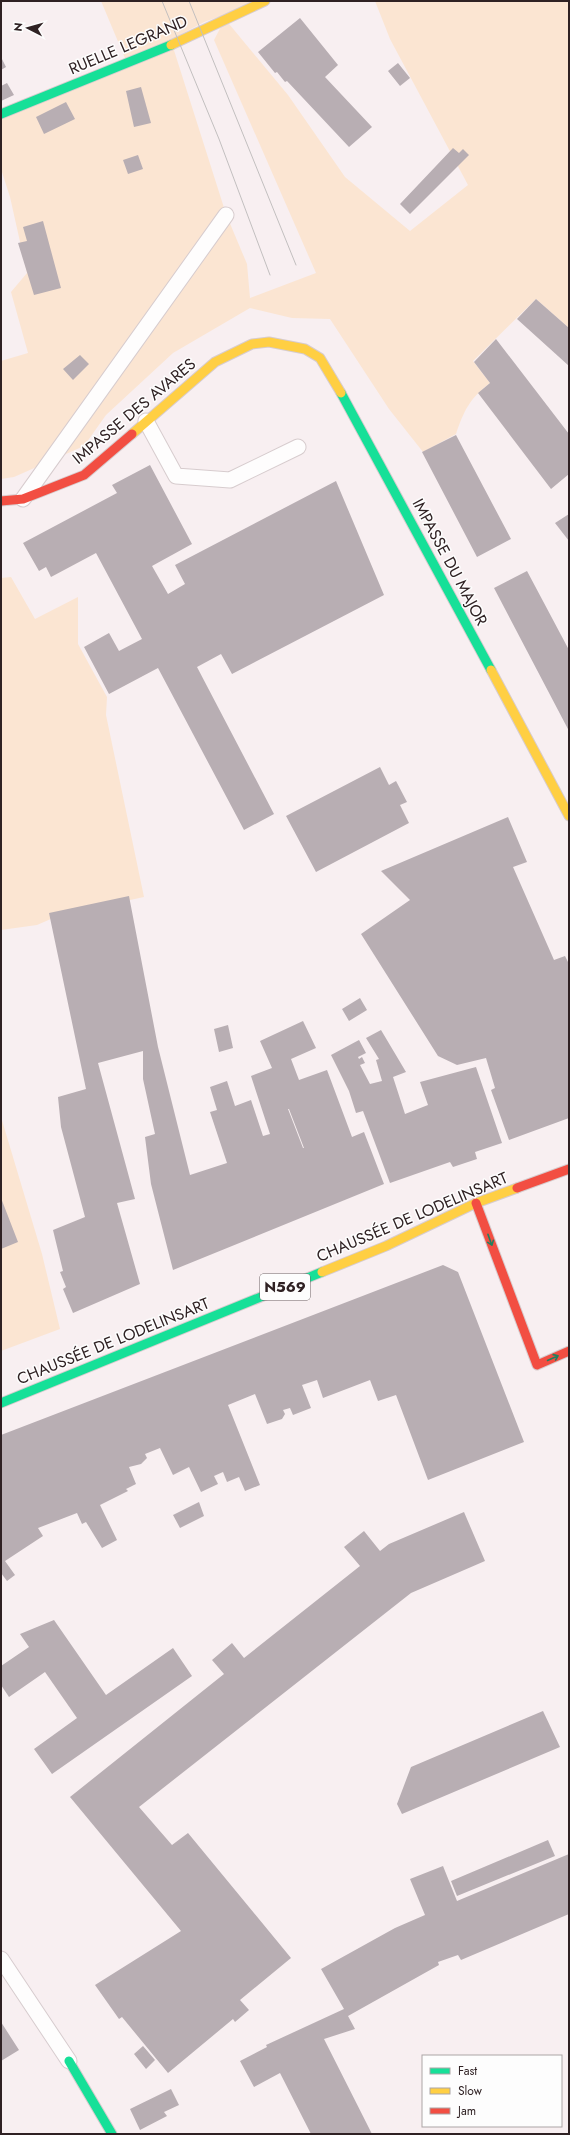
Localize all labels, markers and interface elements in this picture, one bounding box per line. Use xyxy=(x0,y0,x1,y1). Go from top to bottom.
north arrow xyxy=(8,8,48,48)
street label: RUELLE LEGRAND xyxy=(65,10,191,80)
text: N xyxy=(10,22,26,32)
street label: IMPASSE DES AVARES xyxy=(67,352,201,469)
street label: IMPASSE DU MAJOR xyxy=(407,494,493,630)
street label: CHAUSSÉE DE LODELINSART xyxy=(313,1166,512,1268)
one-way arrow xyxy=(486,1233,494,1245)
road number: N569 xyxy=(260,1274,310,1300)
street label: CHAUSSÉE DE LODELINSART xyxy=(13,1292,213,1390)
one-way arrow xyxy=(546,1354,558,1361)
legend xyxy=(422,2055,562,2127)
text: Fast xyxy=(458,2062,477,2080)
text: Slow xyxy=(458,2082,483,2100)
text: Jam xyxy=(456,2102,476,2120)

